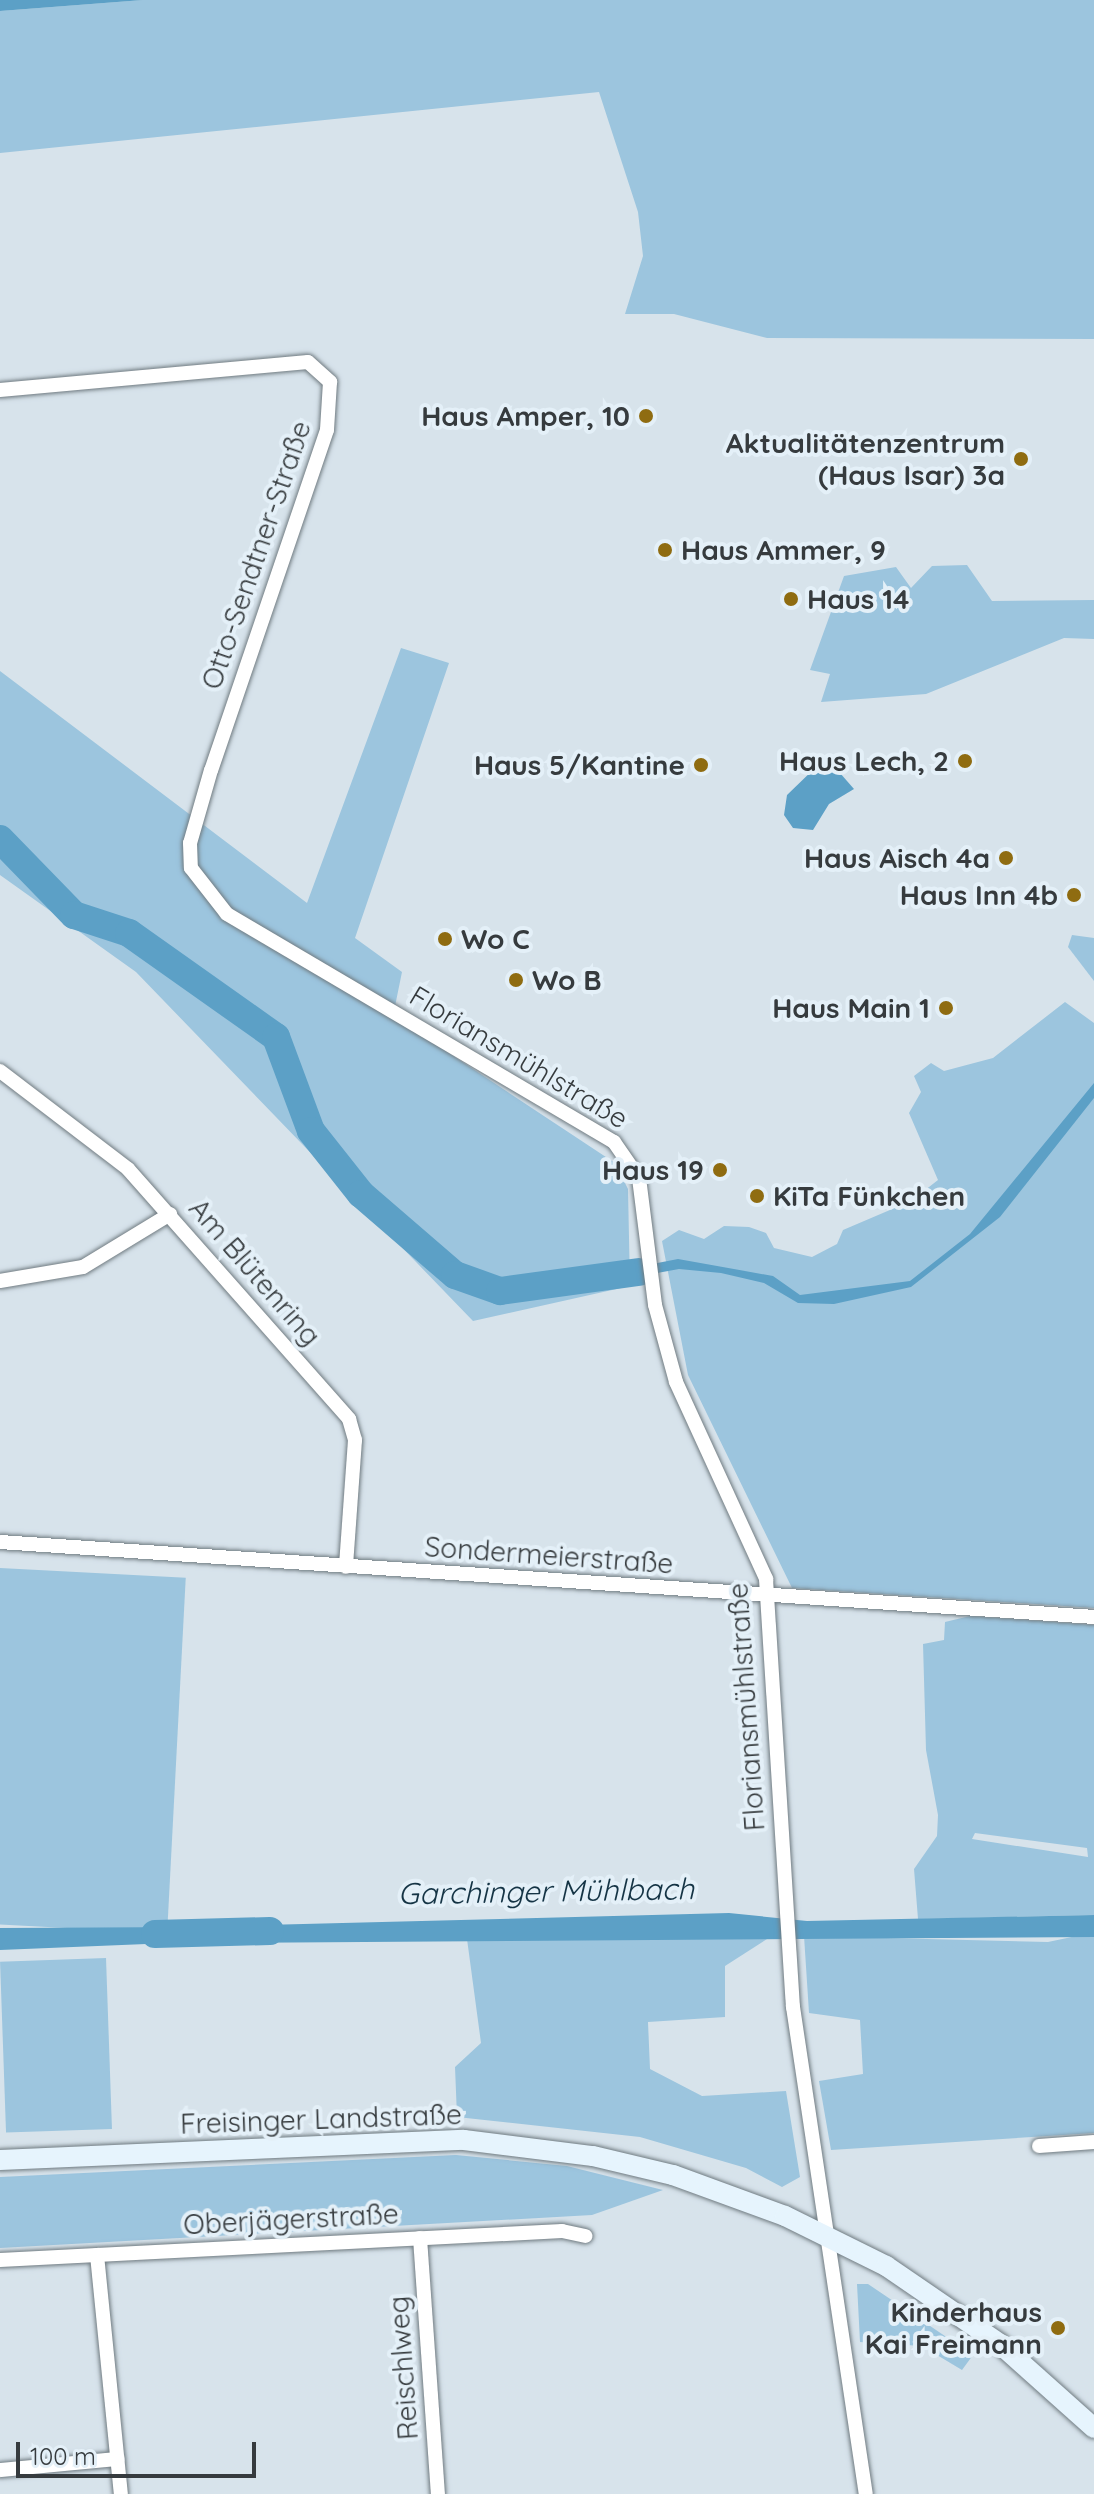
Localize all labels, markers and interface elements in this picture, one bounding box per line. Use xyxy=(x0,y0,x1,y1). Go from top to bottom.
place label: Haus Amper, 10 xyxy=(421,399,630,433)
marker: Haus Amper, 10 xyxy=(637,407,655,425)
street label: Otto-Sendtner-Straße xyxy=(194,416,318,694)
place label: Aktualitätenzentrum (Haus Isar) 3a xyxy=(726,426,1005,492)
marker: Aktualitätenzentrum (Haus Isar) 3a xyxy=(1012,450,1030,468)
place label: Haus Ammer, 9 xyxy=(681,533,886,567)
marker: Haus Ammer, 9 xyxy=(656,541,674,559)
place label: Haus 14 xyxy=(807,582,910,616)
marker: Haus 14 xyxy=(782,590,800,608)
place label: Haus Lech, 2 xyxy=(779,744,949,778)
place label: Haus 5/Kantine xyxy=(474,748,685,782)
marker: Haus Lech, 2 xyxy=(956,752,974,770)
marker: Haus 5/Kantine xyxy=(692,756,710,774)
place label: Haus Aisch 4a xyxy=(804,841,990,875)
marker: Haus Aisch 4a xyxy=(997,849,1015,867)
place label: Haus Inn 4b xyxy=(900,878,1058,912)
marker: Haus Inn 4b xyxy=(1065,886,1083,904)
place label: Wo C xyxy=(461,922,530,956)
marker: Wo C xyxy=(436,930,454,948)
place label: Wo B xyxy=(532,963,602,997)
marker: Wo B xyxy=(507,971,525,989)
street label: Floriansmühlstraße xyxy=(404,979,634,1135)
place label: Haus Main 1 xyxy=(772,991,930,1025)
marker: Haus Main 1 xyxy=(937,999,955,1017)
place label: Haus 19 xyxy=(602,1153,704,1187)
marker: Haus 19 xyxy=(711,1161,729,1179)
place label: KiTa Fünkchen xyxy=(773,1179,965,1213)
marker: KiTa Fünkchen xyxy=(748,1187,766,1205)
street label: Am Blütenring xyxy=(182,1192,328,1352)
street label: Sondermeierstraße xyxy=(424,1530,674,1580)
street label: Floriansmühlstraße xyxy=(721,1582,771,1832)
water label: Garchinger Mühlbach xyxy=(398,1870,694,1912)
street label: Freisinger Landstraße xyxy=(180,2097,462,2141)
street label: Oberjägerstraße xyxy=(182,2197,400,2241)
street label: Reischlweg xyxy=(381,2295,425,2441)
place label: Kinderhaus Kai Freimann xyxy=(865,2295,1042,2361)
marker: Kinderhaus Kai Freimann xyxy=(1049,2319,1067,2337)
scale bar xyxy=(20,2426,260,2476)
text: 100 m xyxy=(30,2441,96,2471)

